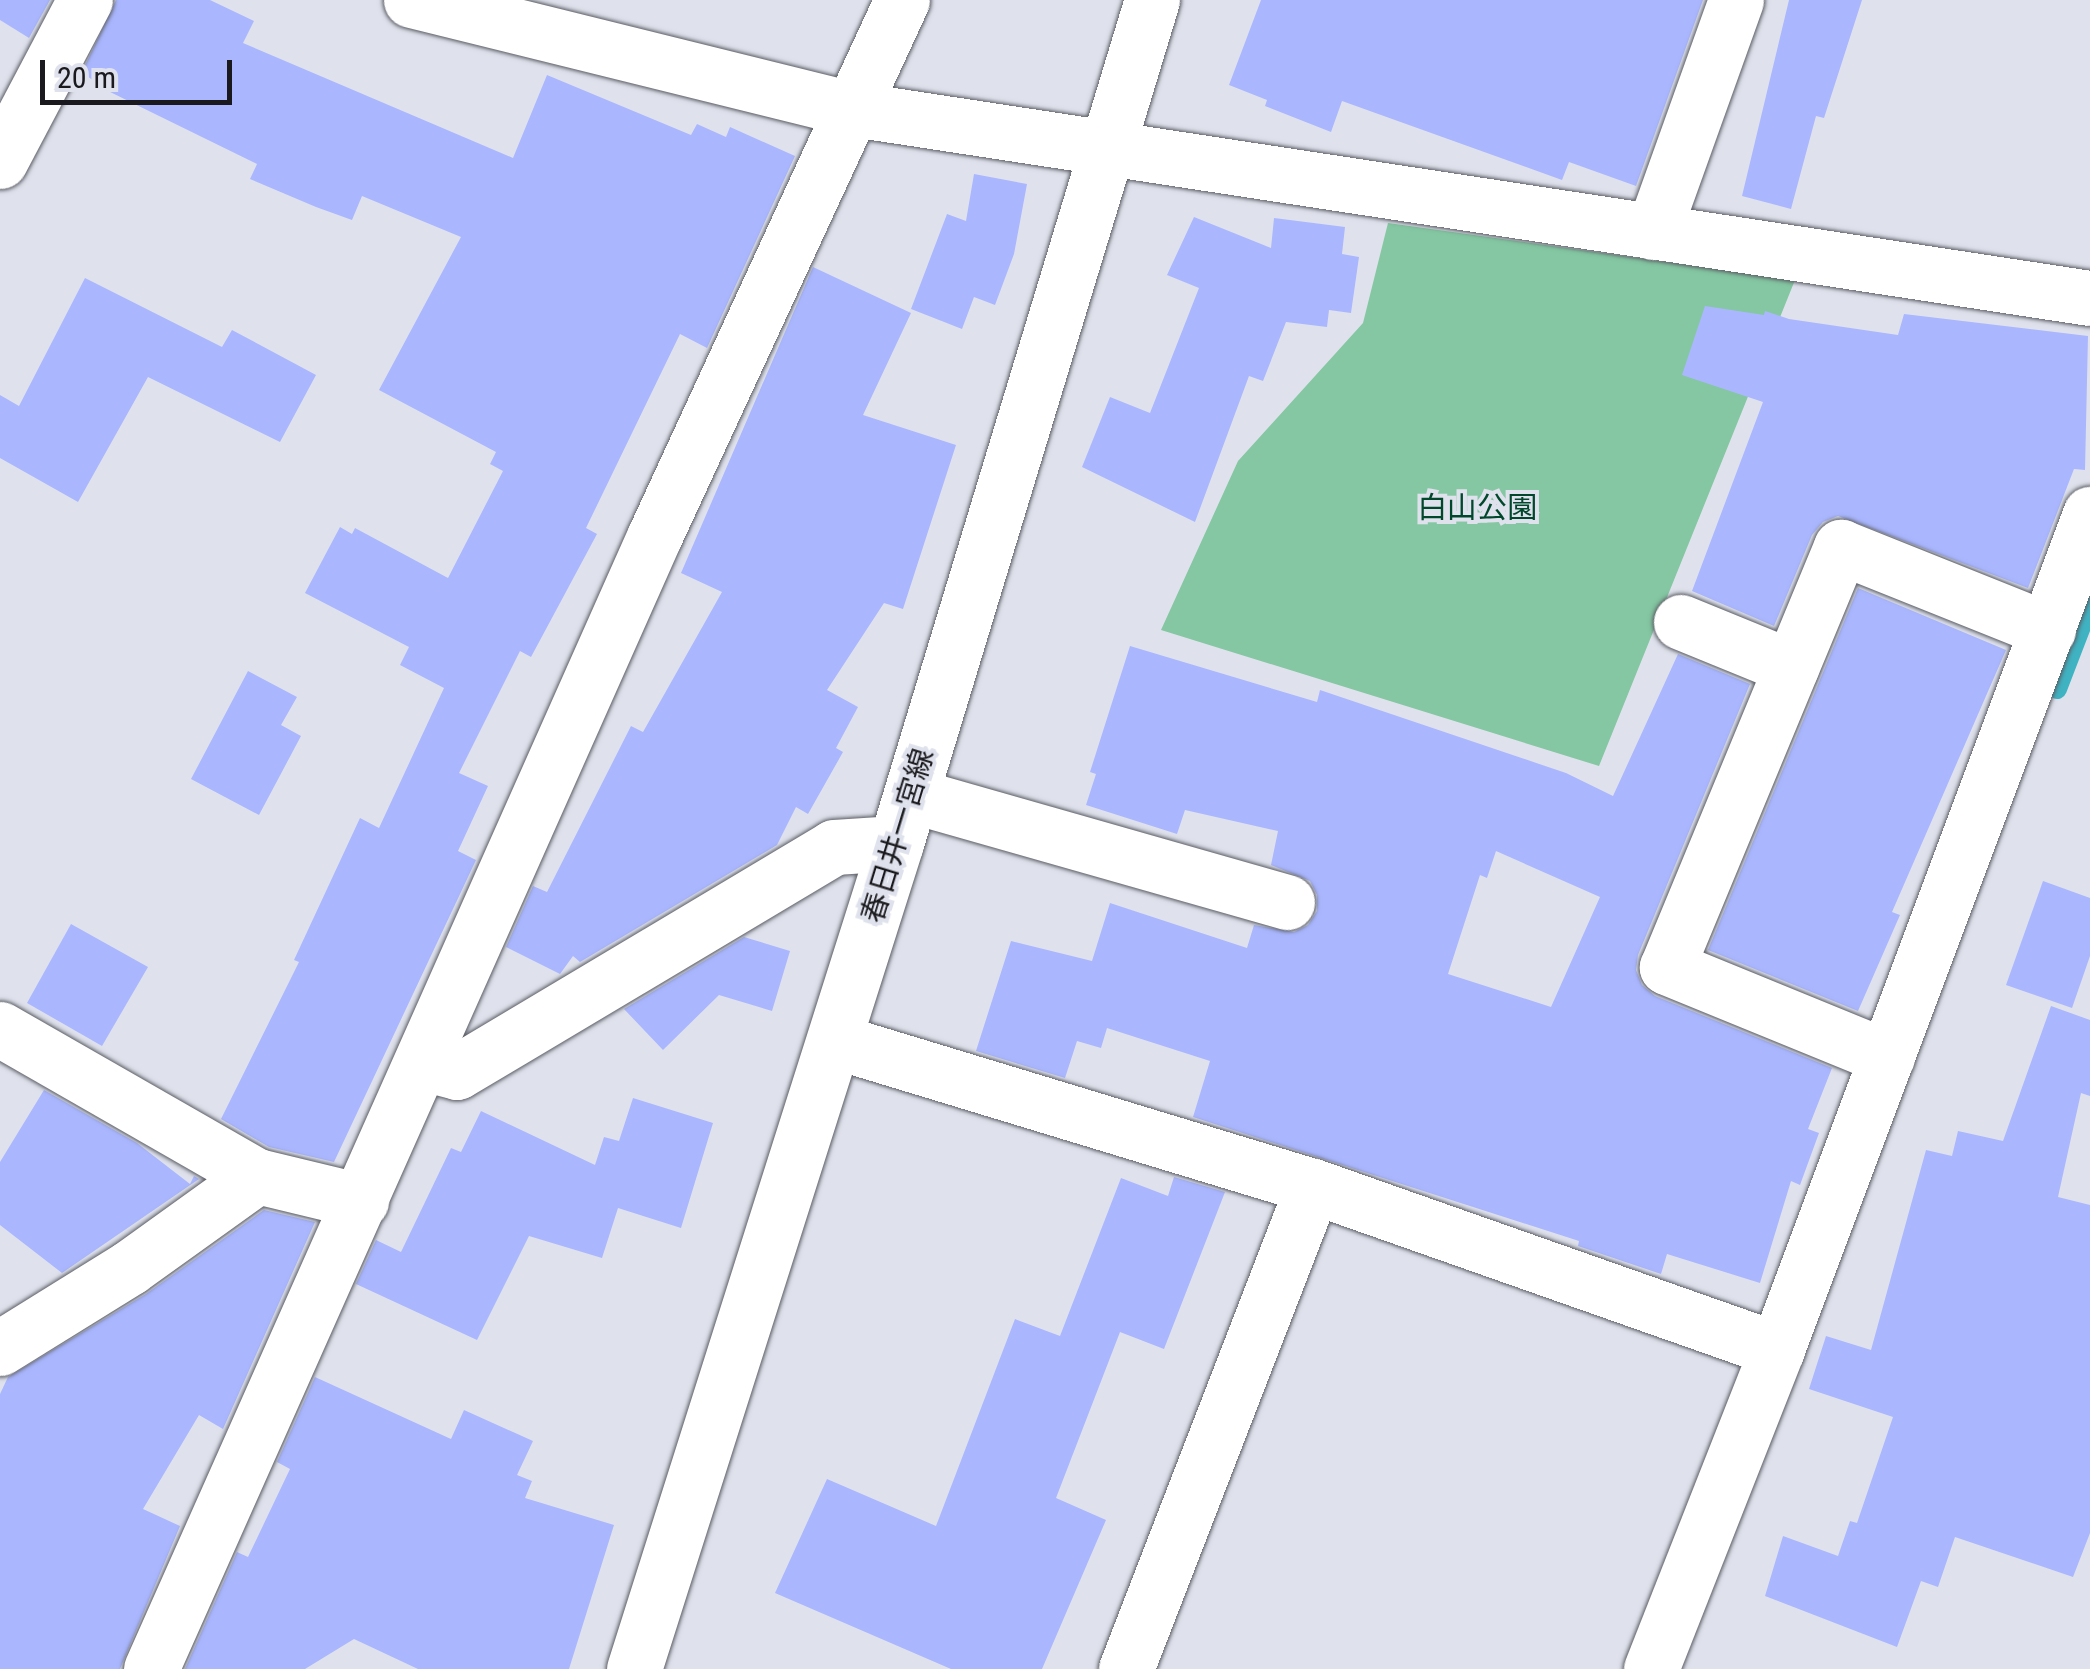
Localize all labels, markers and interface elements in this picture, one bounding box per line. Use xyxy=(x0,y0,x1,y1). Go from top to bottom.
scale bar xyxy=(45,40,238,102)
text: 20 m xyxy=(57,60,116,95)
park label: 白山公園 xyxy=(1417,490,1537,526)
street label: 春日井一宮線 xyxy=(854,745,942,927)

